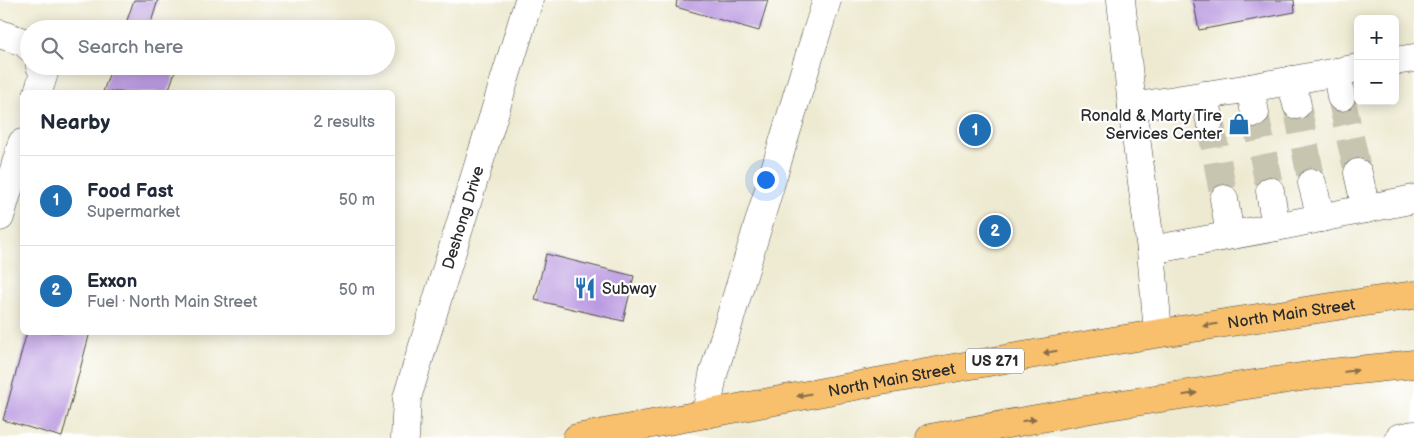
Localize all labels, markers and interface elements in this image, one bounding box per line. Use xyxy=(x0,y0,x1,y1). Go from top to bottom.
map controls xyxy=(1354,15,1399,105)
button: + xyxy=(1354,15,1399,60)
search box xyxy=(20,20,395,75)
icon: search xyxy=(38,34,66,62)
text: Search here xyxy=(78,36,183,59)
button: − xyxy=(1354,60,1399,105)
place label: Ronald & Marty Tire Services Center xyxy=(1080,107,1223,144)
text: Nearby xyxy=(40,110,110,135)
pin: 1 xyxy=(959,111,991,149)
shop icon: Ronald & Marty Tire Services Center xyxy=(1226,111,1252,137)
text: 2 results xyxy=(313,113,375,132)
street label: Deshong Drive xyxy=(439,163,489,272)
your location xyxy=(753,167,779,193)
text: Food Fast xyxy=(87,180,173,203)
text: 1 xyxy=(53,191,59,210)
text: 50 m xyxy=(339,191,375,210)
text: Supermarket xyxy=(87,203,180,222)
pin: 2 xyxy=(979,212,1011,250)
text: Exxon xyxy=(87,270,137,293)
restaurant icon: Subway xyxy=(572,275,598,301)
place label: Subway xyxy=(602,280,657,299)
text: 2 xyxy=(51,281,61,300)
text: 50 m xyxy=(339,281,375,300)
text: Fuel · North Main Street xyxy=(87,293,258,312)
street label: North Main Street xyxy=(1226,296,1356,334)
one-way arrow xyxy=(1202,321,1218,329)
road number: US 271 xyxy=(966,348,1024,374)
one-way arrow xyxy=(1041,348,1057,356)
street label: North Main Street xyxy=(827,360,957,402)
one-way arrow xyxy=(1343,367,1359,375)
one-way arrow xyxy=(1182,390,1198,398)
one-way arrow xyxy=(795,392,811,400)
one-way arrow xyxy=(1022,416,1038,424)

